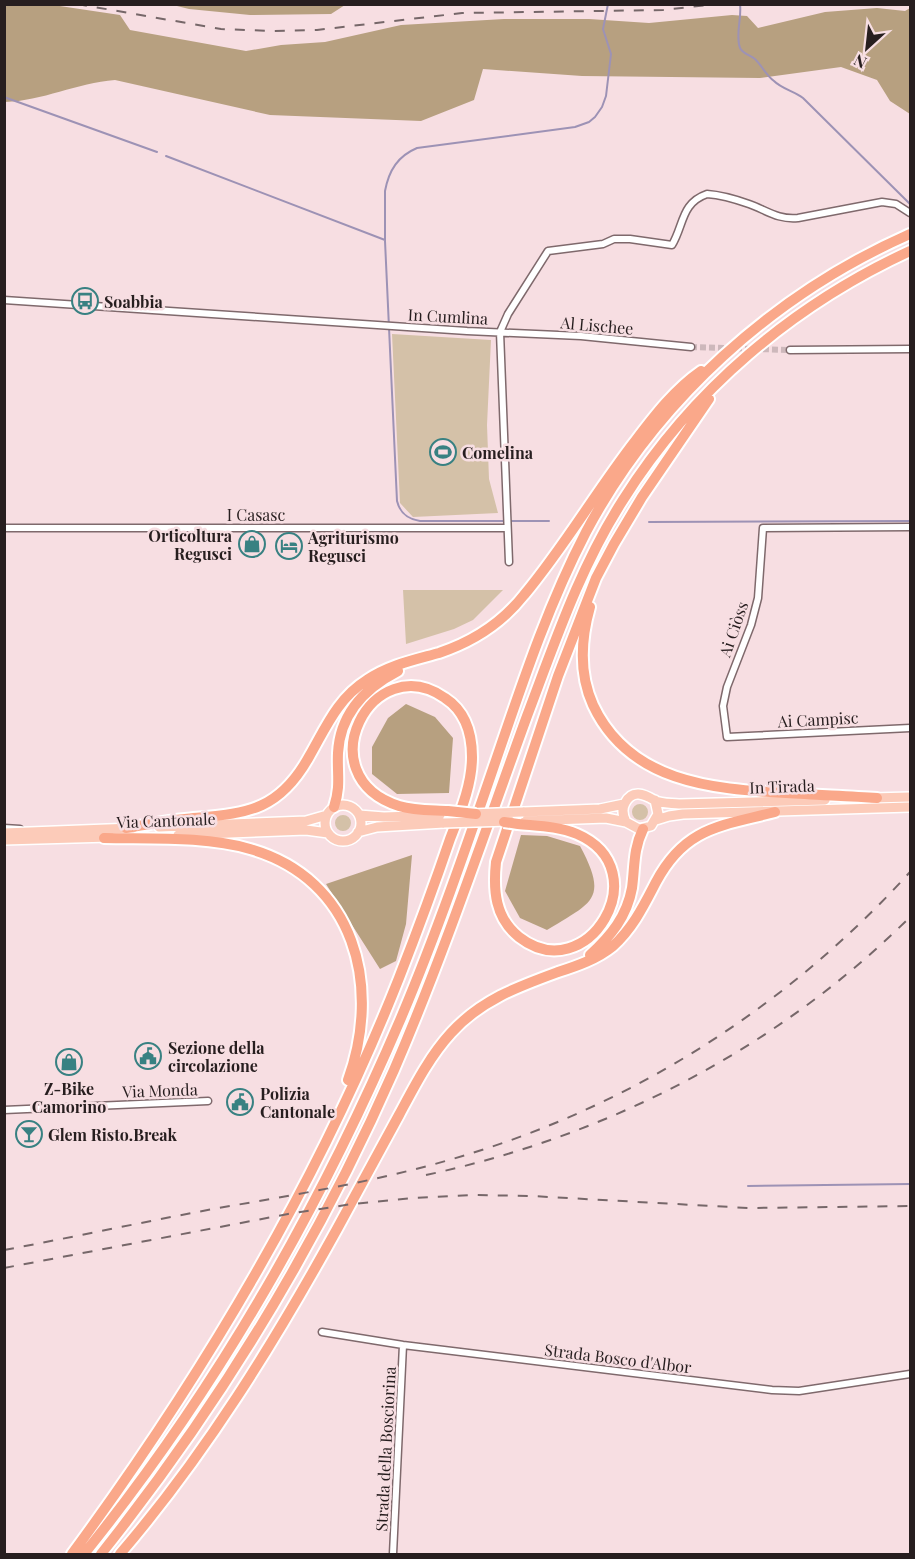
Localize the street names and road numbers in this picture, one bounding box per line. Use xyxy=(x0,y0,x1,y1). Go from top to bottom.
street label: In Cumlina xyxy=(407,303,489,329)
street label: Al Lischee xyxy=(559,311,634,339)
street label: I Casasc xyxy=(227,504,285,525)
street label: Ai Ciòss xyxy=(713,598,752,661)
street label: Ai Campisc xyxy=(776,706,859,732)
street label: In Tirada xyxy=(749,774,815,798)
street label: Via Cantonale xyxy=(115,808,216,832)
street label: Via Monda xyxy=(121,1078,198,1102)
street label: Strada Bosco d'Albor xyxy=(543,1339,693,1377)
street label: Strada della Bosciorina xyxy=(370,1366,400,1532)

